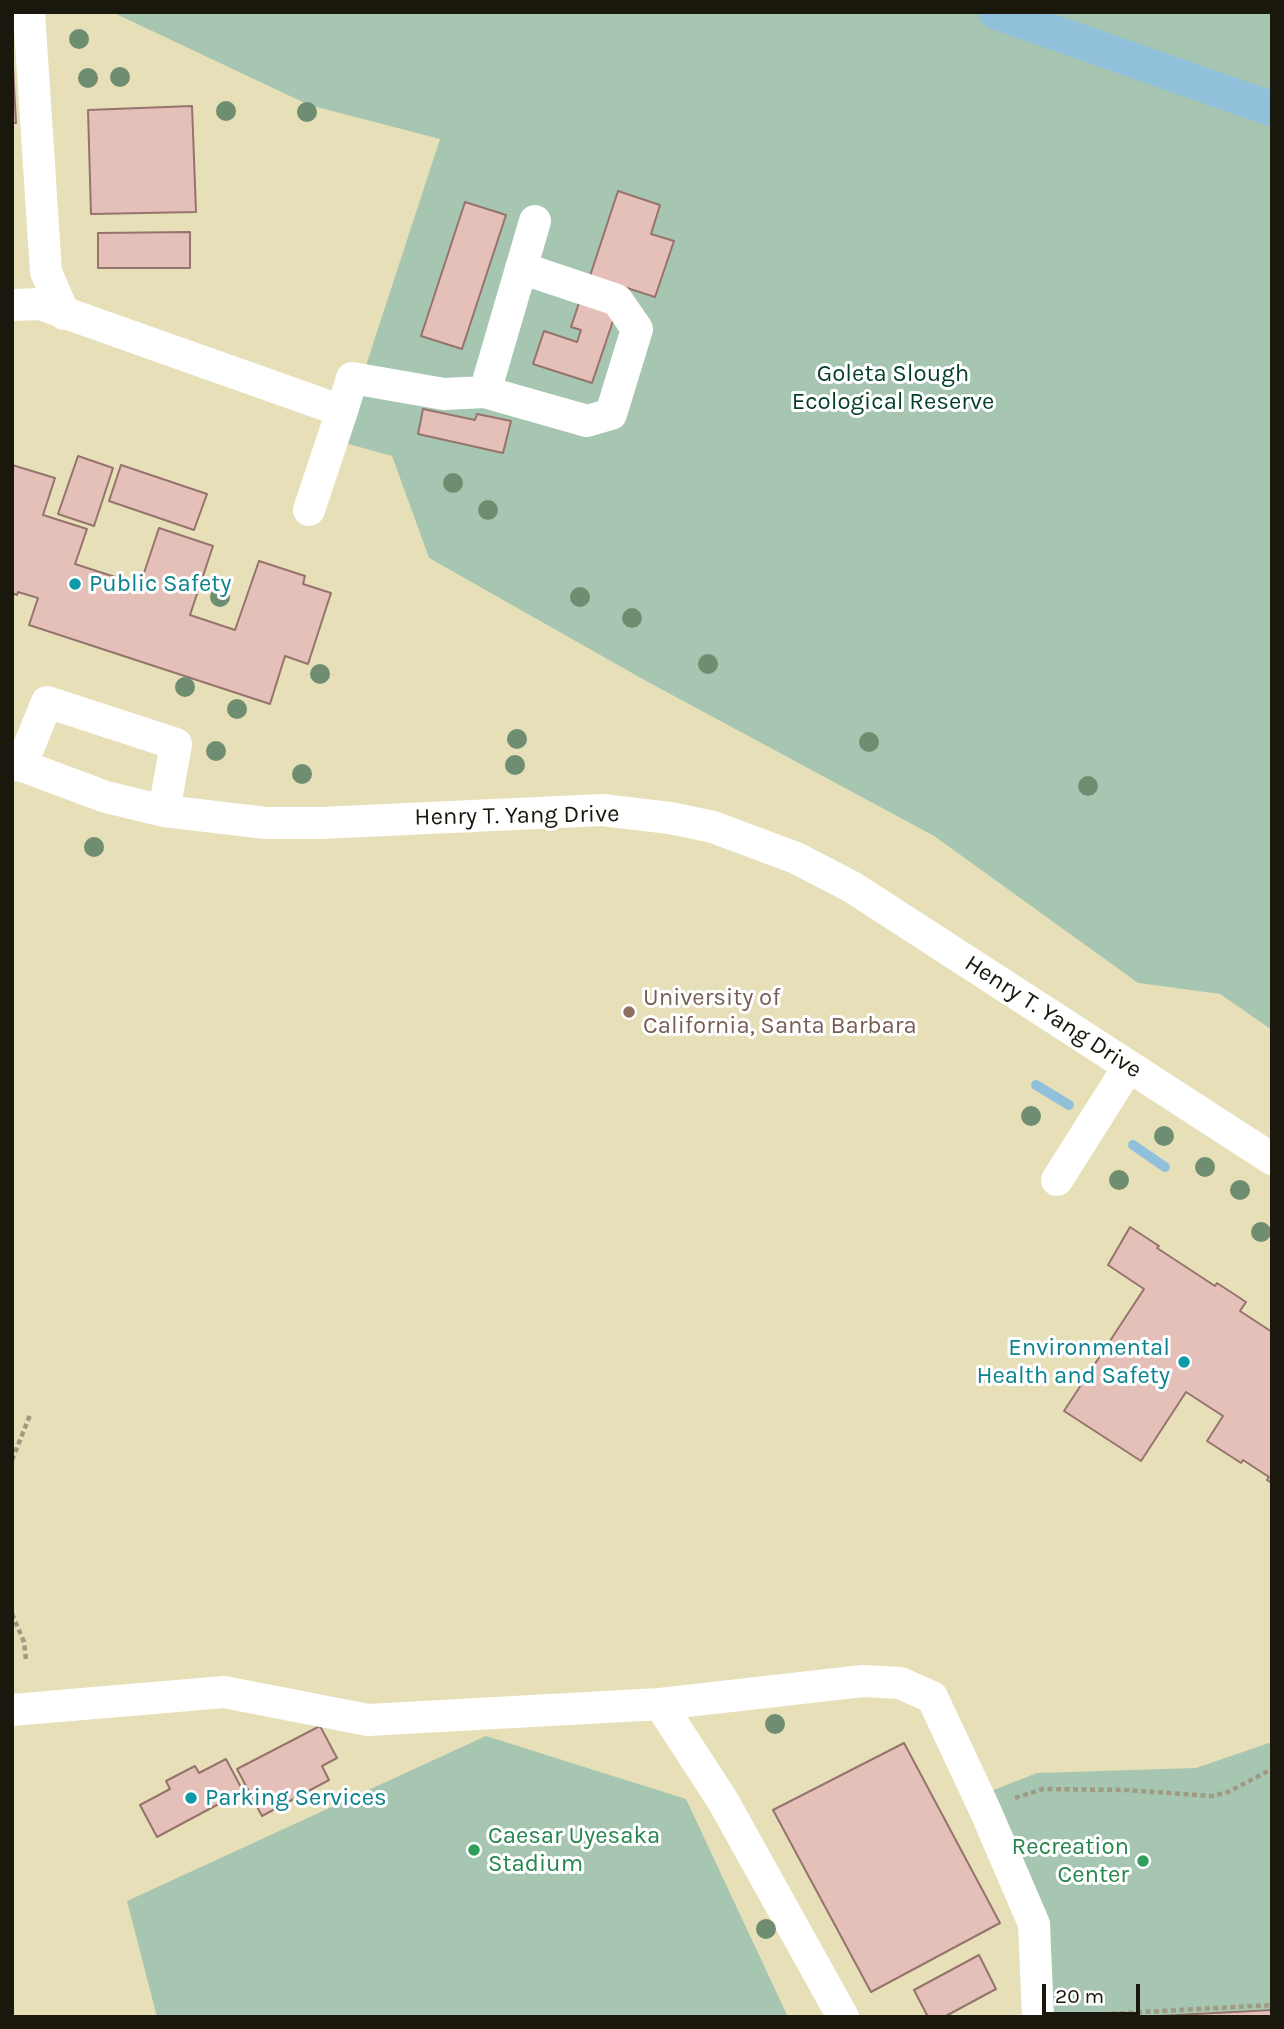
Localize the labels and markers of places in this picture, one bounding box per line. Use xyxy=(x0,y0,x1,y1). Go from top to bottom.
place label: Public Safety xyxy=(89,570,231,598)
marker: Public Safety xyxy=(67,576,83,592)
place label: University of California, Santa Barbara xyxy=(643,984,917,1040)
marker: University of California, Santa Barbara xyxy=(621,1004,637,1020)
place label: Environmental Health and Safety xyxy=(976,1334,1170,1390)
marker: Environmental Health and Safety xyxy=(1176,1354,1192,1370)
place label: Parking Services xyxy=(205,1784,387,1812)
marker: Parking Services xyxy=(183,1790,199,1806)
place label: Caesar Uyesaka Stadium xyxy=(488,1822,660,1878)
place label: Recreation Center xyxy=(1012,1833,1129,1889)
marker: Caesar Uyesaka Stadium xyxy=(466,1842,482,1858)
marker: Recreation Center xyxy=(1135,1853,1151,1869)

